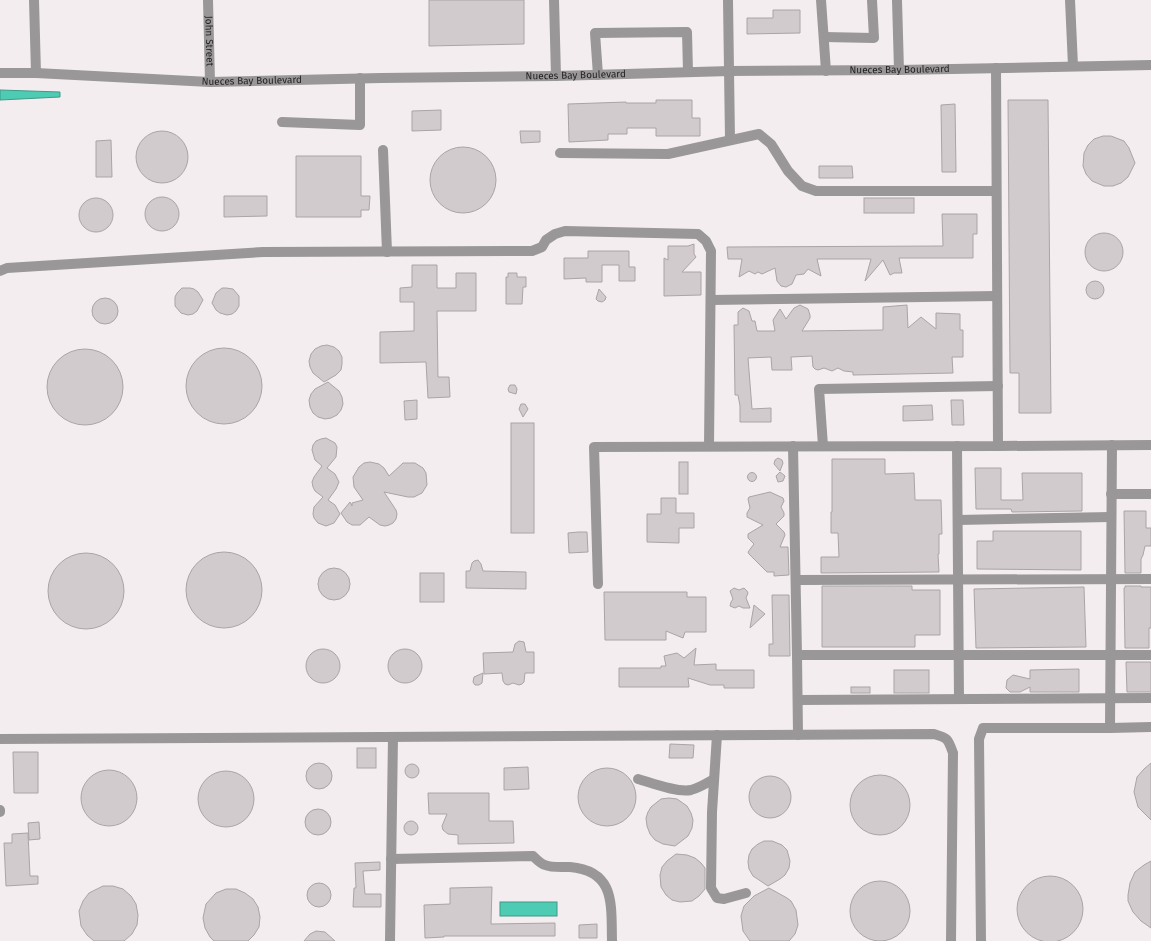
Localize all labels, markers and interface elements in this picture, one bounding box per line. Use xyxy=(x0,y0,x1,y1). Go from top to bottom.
street label: John Street xyxy=(202,16,216,67)
street label: Nueces Bay Boulevard xyxy=(849,63,950,76)
street label: Nueces Bay Boulevard xyxy=(525,68,626,82)
street label: Nueces Bay Boulevard xyxy=(201,74,302,88)

